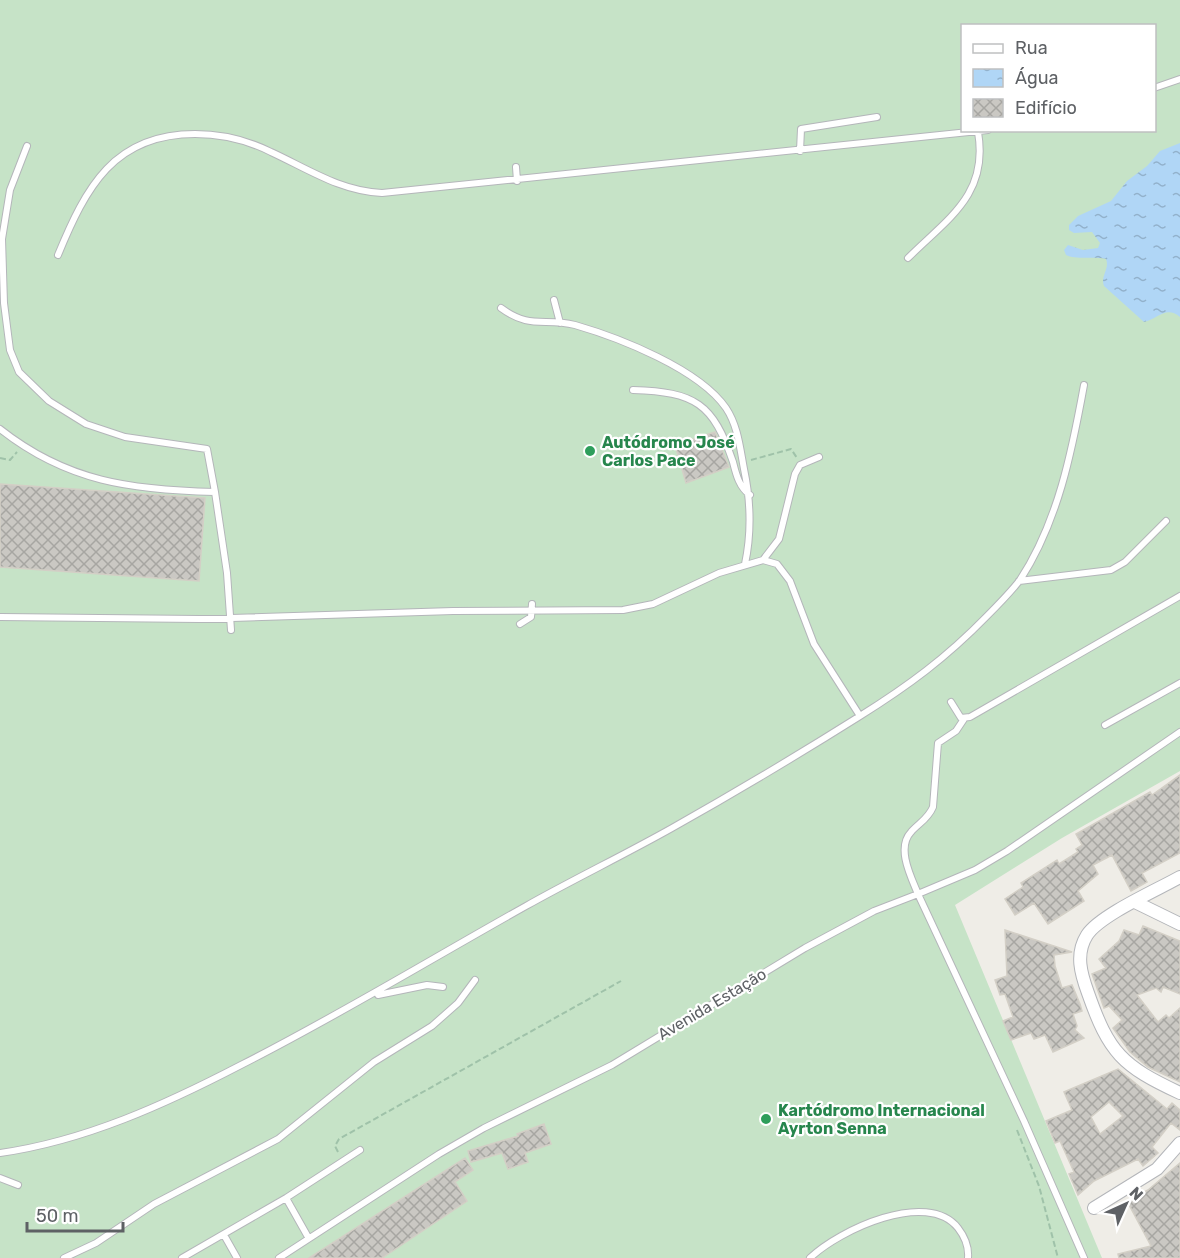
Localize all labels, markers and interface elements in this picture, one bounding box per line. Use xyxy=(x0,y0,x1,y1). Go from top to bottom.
legend xyxy=(961,24,1156,132)
text: Rua xyxy=(1015,37,1048,59)
text: Água xyxy=(1015,67,1058,89)
text: Edifício xyxy=(1015,97,1077,119)
place label: Autódromo José Carlos Pace xyxy=(602,433,735,470)
marker: Autódromo José Carlos Pace xyxy=(583,444,597,458)
street label: Avenida Estação xyxy=(654,964,770,1044)
place label: Kartódromo Internacional Ayrton Senna xyxy=(778,1101,985,1138)
marker: Kartódromo Internacional Ayrton Senna xyxy=(759,1112,773,1126)
north arrow xyxy=(1096,1174,1156,1234)
text: N xyxy=(1125,1183,1147,1205)
scale bar xyxy=(27,1195,123,1233)
text: 50 m xyxy=(36,1205,79,1227)

